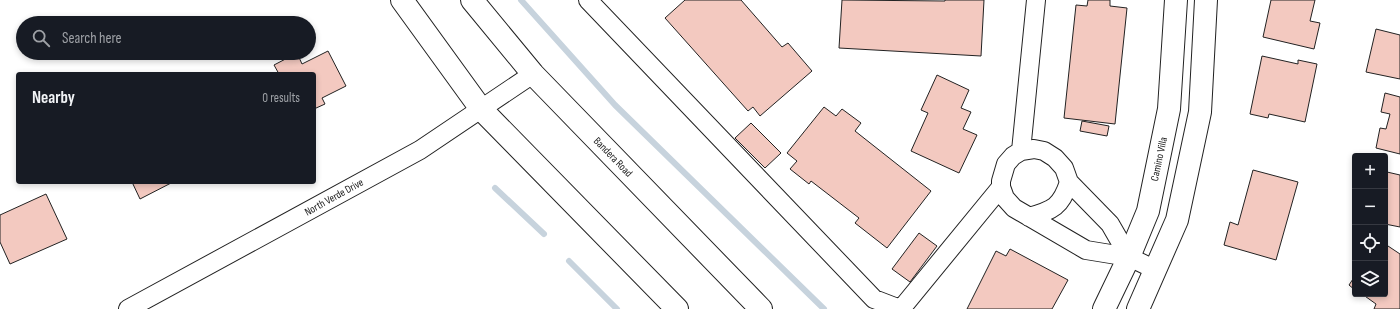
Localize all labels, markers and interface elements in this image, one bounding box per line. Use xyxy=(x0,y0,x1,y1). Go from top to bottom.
search box xyxy=(16,16,316,60)
icon: search xyxy=(30,27,52,49)
text: Search here xyxy=(62,29,122,48)
text: Nearby xyxy=(32,88,75,108)
text: 0 results xyxy=(262,90,300,106)
street label: Bandera Road xyxy=(591,134,635,180)
street label: Camino Villa xyxy=(1148,136,1170,182)
map controls xyxy=(1352,153,1388,297)
button: + xyxy=(1352,153,1388,189)
street label: North Verde Drive xyxy=(302,175,366,219)
button: − xyxy=(1352,189,1388,225)
button: locate xyxy=(1352,225,1388,261)
button: layers xyxy=(1352,261,1388,297)

